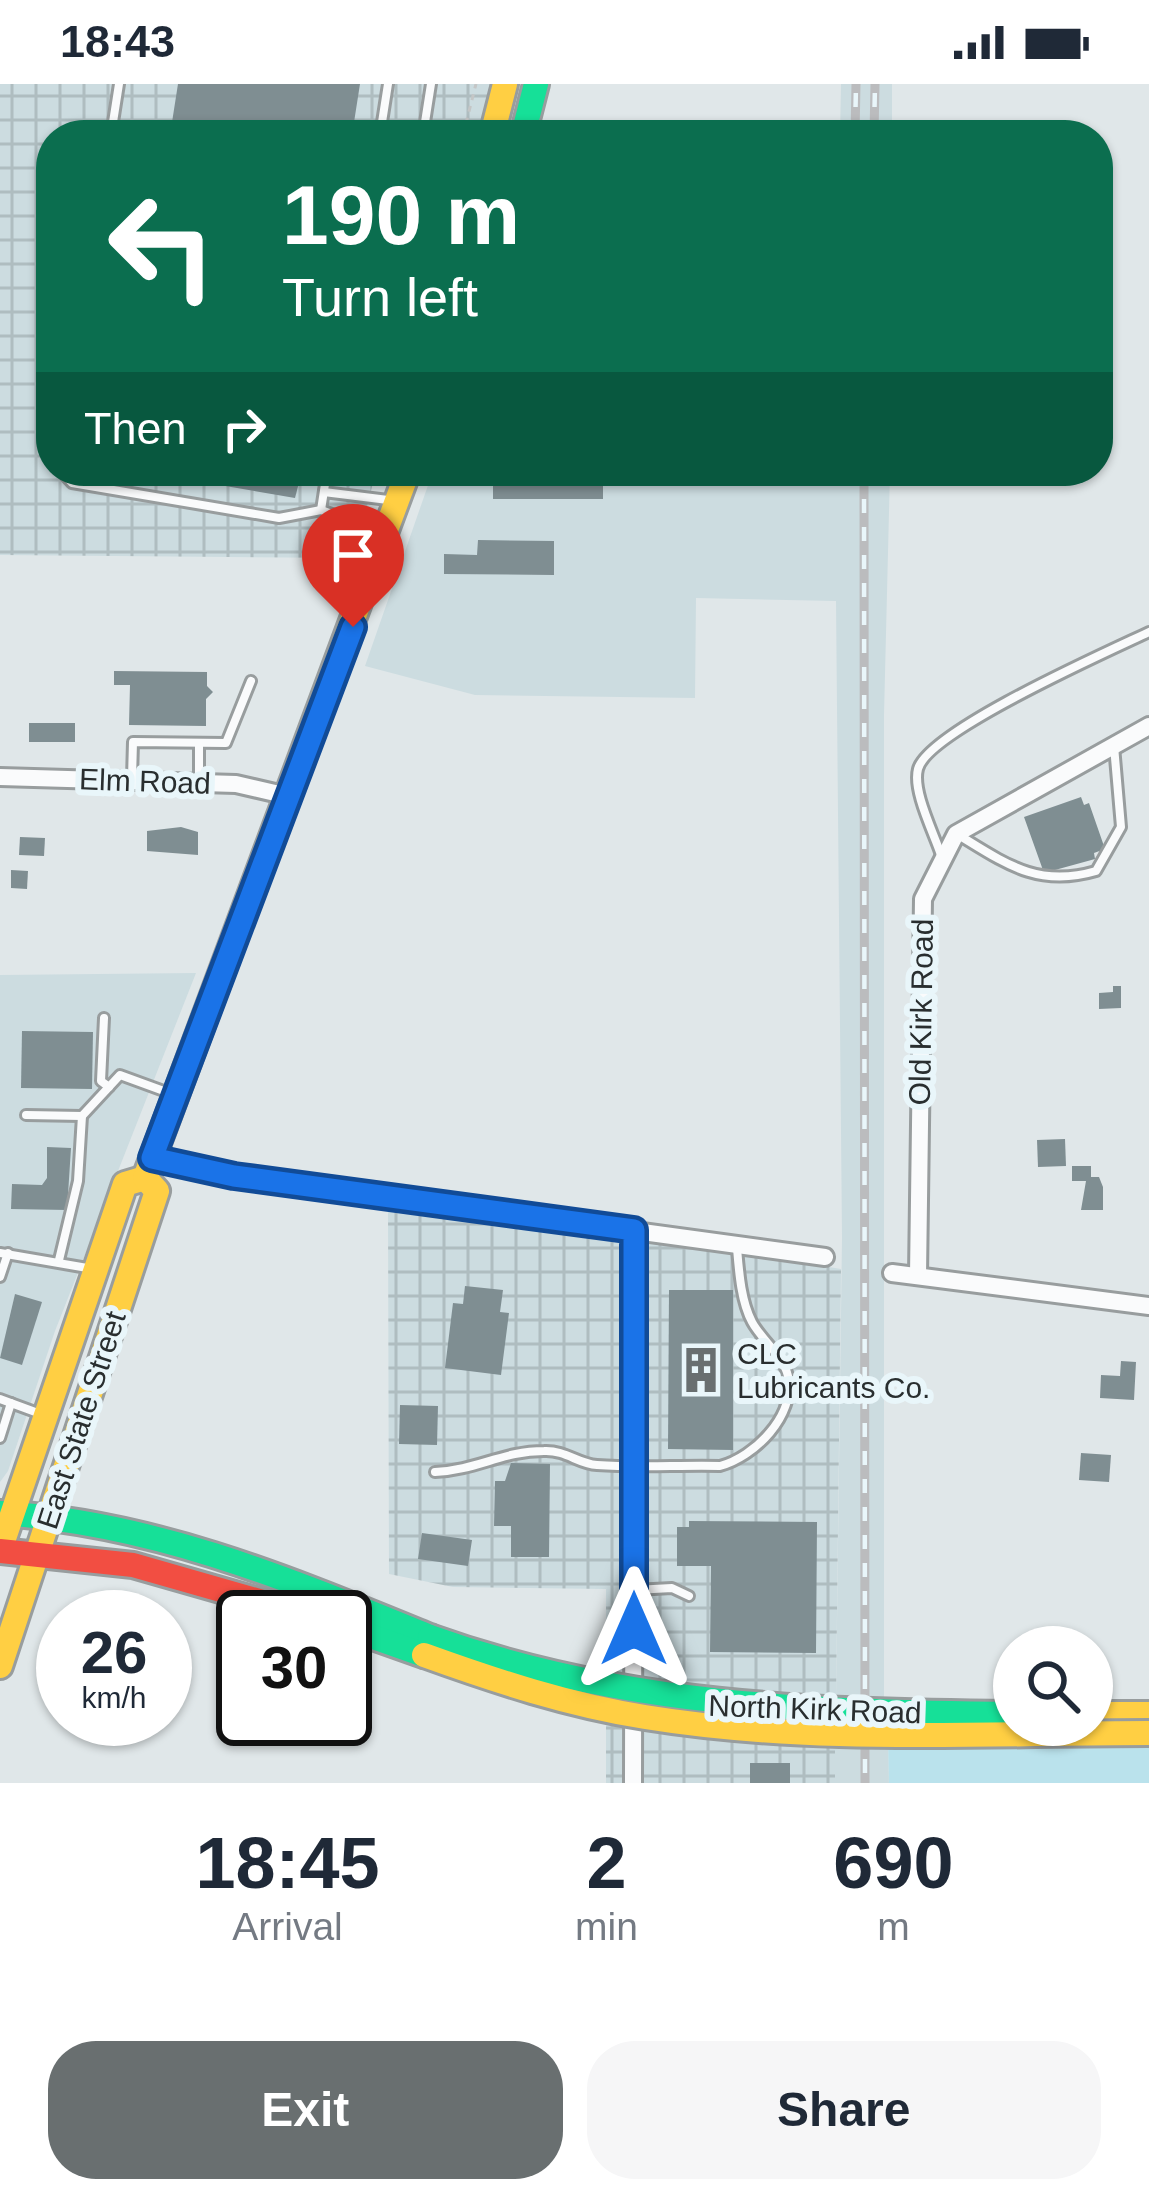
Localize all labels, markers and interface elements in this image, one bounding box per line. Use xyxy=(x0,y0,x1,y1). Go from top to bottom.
text: 18:43 xyxy=(60,16,175,67)
icon: left xyxy=(84,168,240,324)
text: 190 m xyxy=(282,168,520,262)
text: Turn left xyxy=(282,267,478,327)
icon: right xyxy=(211,396,277,462)
text: Then xyxy=(84,403,187,454)
pin xyxy=(302,504,404,627)
icon: arrive xyxy=(320,522,386,588)
street label: Elm Road xyxy=(79,762,211,800)
street label: Old Kirk Road xyxy=(903,918,939,1106)
street label: East State Street xyxy=(30,1306,132,1533)
place label: CLC Lubricants Co. xyxy=(737,1337,930,1404)
building icon: CLC Lubricants Co. xyxy=(676,1345,726,1395)
position arrow xyxy=(571,1566,697,1692)
speed limit sign: 30 xyxy=(216,1590,372,1746)
text: 26 xyxy=(81,1619,147,1686)
map controls xyxy=(993,1626,1113,1746)
button: search xyxy=(993,1626,1113,1746)
text: km/h xyxy=(81,1681,147,1714)
street label: North Kirk Road xyxy=(708,1689,922,1729)
text: 18:45 xyxy=(195,1823,380,1903)
text: 2 xyxy=(586,1823,627,1903)
text: 690 xyxy=(833,1823,954,1903)
text: Arrival xyxy=(232,1905,343,1948)
text: min xyxy=(575,1905,638,1948)
text: m xyxy=(877,1905,910,1948)
button: Exit xyxy=(48,2041,563,2179)
button: Share xyxy=(587,2041,1101,2179)

